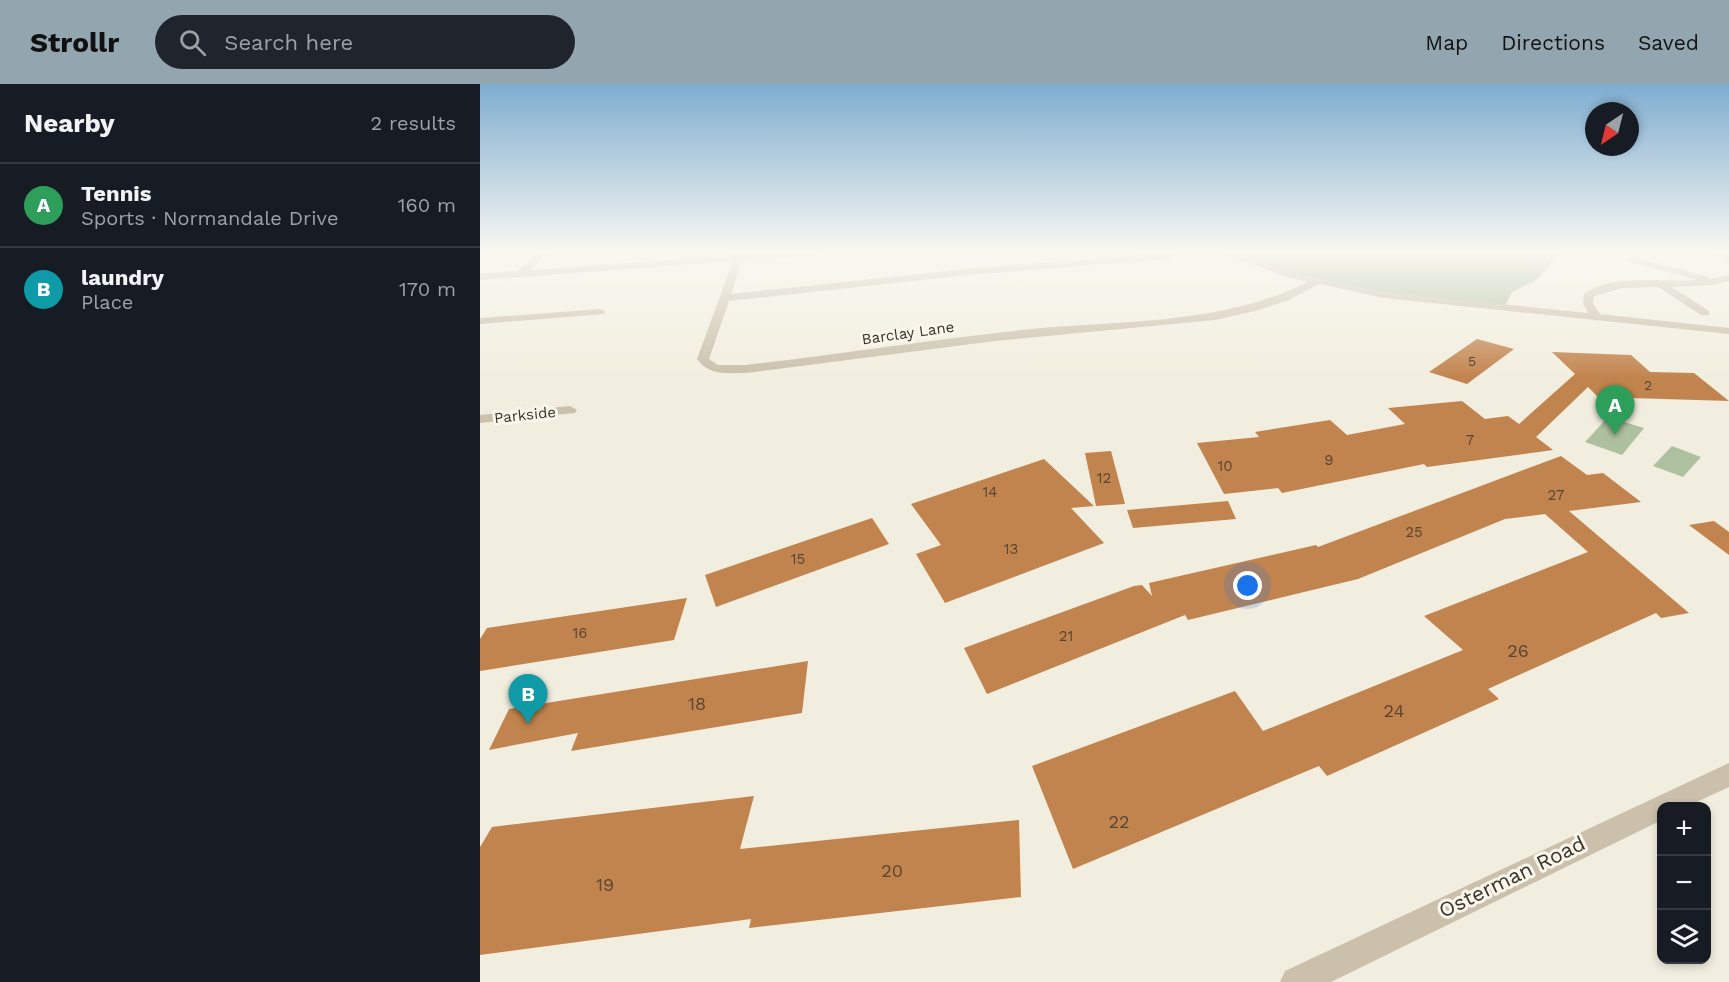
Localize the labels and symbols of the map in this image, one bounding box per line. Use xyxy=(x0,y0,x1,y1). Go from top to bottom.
north arrow xyxy=(1585,102,1639,156)
street label: Barclay Lane xyxy=(861,318,955,348)
house number: 5 xyxy=(1468,353,1476,369)
house number: 2 xyxy=(1644,377,1652,393)
pin: A xyxy=(1596,386,1634,435)
street label: Parkside xyxy=(493,403,557,427)
house number: 7 xyxy=(1466,431,1474,449)
house number: 9 xyxy=(1324,451,1334,469)
house number: 10 xyxy=(1217,457,1233,475)
house number: 12 xyxy=(1097,469,1111,487)
house number: 14 xyxy=(982,483,998,501)
house number: 27 xyxy=(1548,486,1564,504)
house number: 25 xyxy=(1405,523,1423,541)
house number: 13 xyxy=(1004,540,1018,558)
house number: 15 xyxy=(791,550,805,568)
your location xyxy=(1233,571,1262,600)
house number: 16 xyxy=(573,624,587,642)
house number: 21 xyxy=(1059,627,1073,645)
house number: 26 xyxy=(1507,640,1529,661)
pin: B xyxy=(508,674,548,724)
house number: 18 xyxy=(688,693,706,714)
house number: 24 xyxy=(1384,700,1404,721)
house number: 22 xyxy=(1109,811,1130,832)
street label: Osterman Road xyxy=(1435,830,1589,923)
house number: 20 xyxy=(881,860,903,881)
house number: 19 xyxy=(596,874,614,895)

